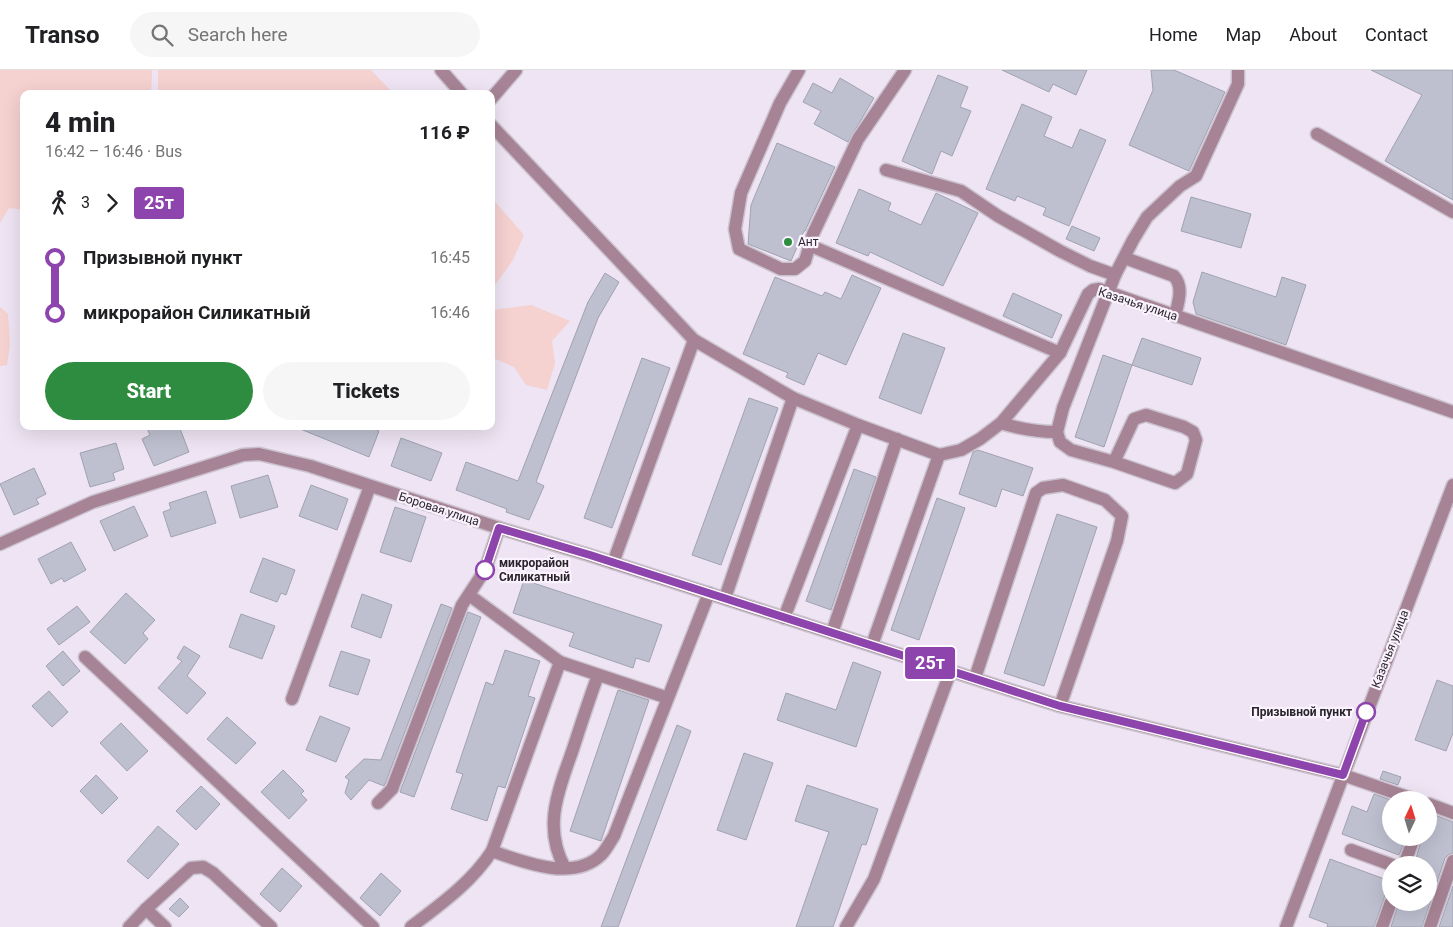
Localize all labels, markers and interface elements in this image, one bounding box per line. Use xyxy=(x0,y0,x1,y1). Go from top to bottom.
search box xyxy=(130,12,480,57)
text: Transo xyxy=(25,21,100,49)
icon: search xyxy=(148,21,176,49)
text: Search here xyxy=(188,23,288,46)
text: Home xyxy=(1149,24,1198,45)
text: Map xyxy=(1226,24,1261,45)
text: About xyxy=(1289,24,1337,45)
text: Contact xyxy=(1365,24,1428,45)
text: 4 min xyxy=(45,106,116,139)
text: 116 ₽ xyxy=(419,121,470,144)
text: 16:42 – 16:46 · Bus xyxy=(45,142,182,161)
icon: walk xyxy=(45,189,73,217)
icon: forward xyxy=(98,189,126,217)
text: 25т xyxy=(144,192,174,213)
text: 3 xyxy=(81,193,90,212)
place label: Ант xyxy=(798,235,819,249)
marker: Ант xyxy=(782,236,794,248)
text: Призывной пункт xyxy=(83,246,243,269)
text: 16:45 xyxy=(430,248,470,267)
street label: Казачья улица xyxy=(1097,285,1179,323)
text: микрорайон Силикатный xyxy=(83,301,311,324)
text: 16:46 xyxy=(430,303,470,322)
button: Start xyxy=(45,362,253,420)
button: Tickets xyxy=(263,362,470,420)
street label: Боровая улица xyxy=(397,489,481,529)
place label: микрорайон Силикатный xyxy=(499,556,570,584)
marker: микрорайон Силикатный xyxy=(475,560,495,580)
street label: Казачья улица xyxy=(1369,608,1411,690)
line badge: 25т xyxy=(901,647,959,679)
text: 25т xyxy=(915,652,945,673)
marker: Призывной пункт xyxy=(1356,702,1376,722)
place label: Призывной пункт xyxy=(1251,705,1352,719)
north arrow xyxy=(1382,791,1438,846)
map controls xyxy=(1382,791,1437,911)
button: layers xyxy=(1382,856,1437,911)

